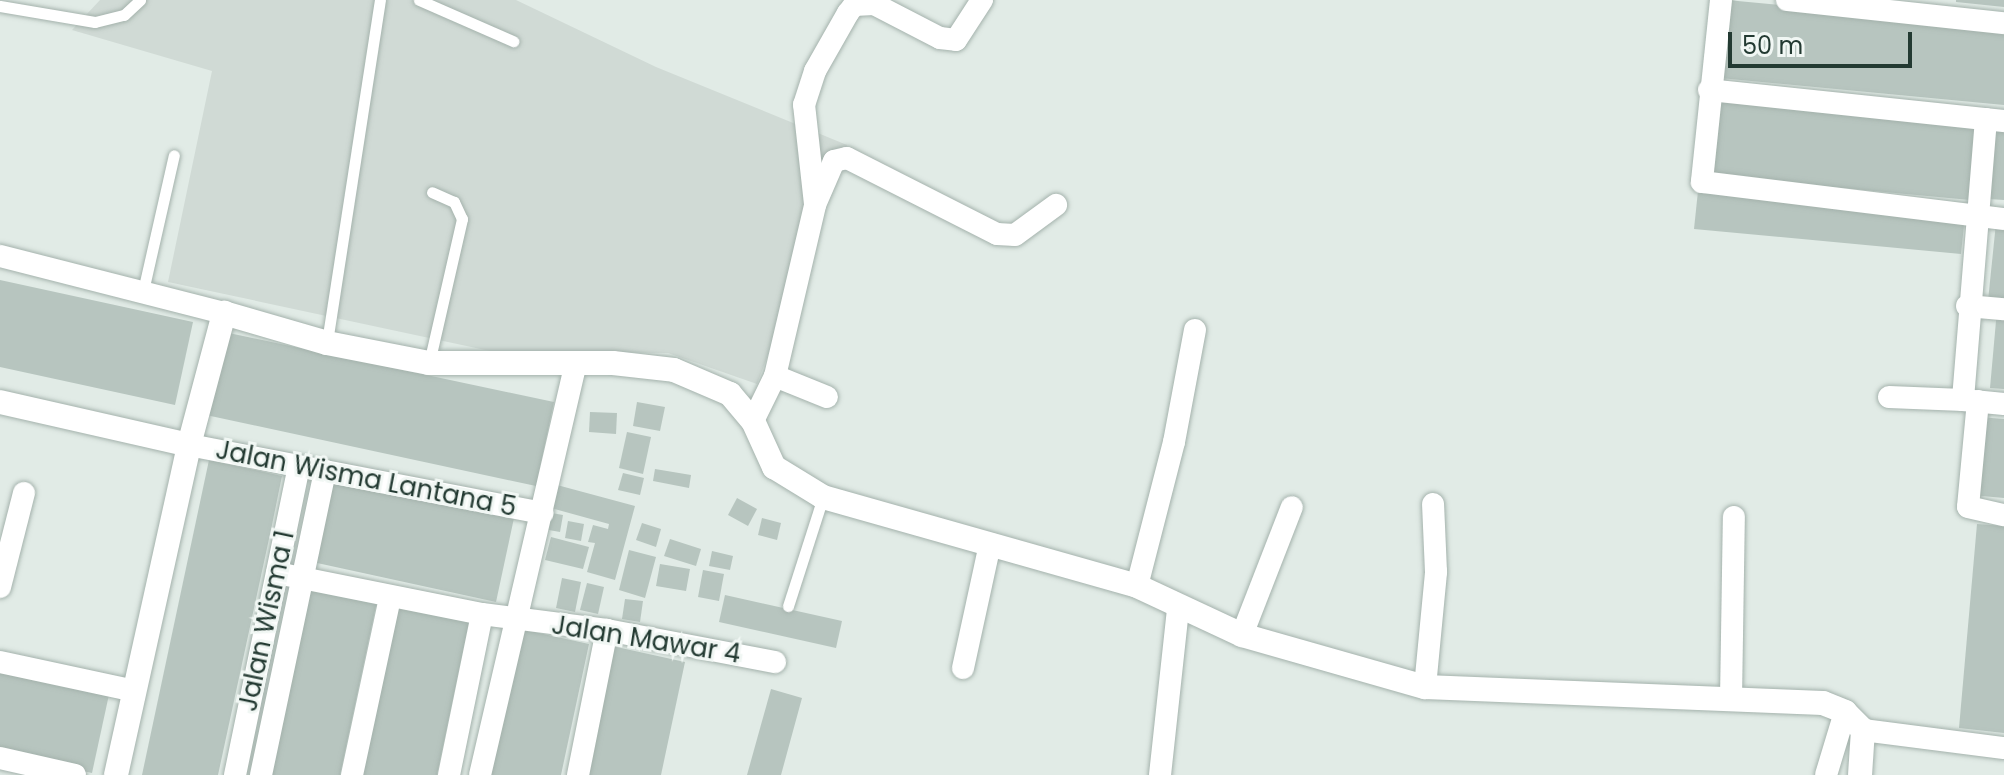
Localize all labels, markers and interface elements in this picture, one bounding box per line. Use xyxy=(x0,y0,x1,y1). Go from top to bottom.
scale bar xyxy=(1732,16,1916,66)
text: 50 m xyxy=(1742,29,1803,62)
street label: Jalan Wisma Lantana 5 xyxy=(213,435,519,523)
street label: Jalan Wisma 1 xyxy=(233,528,301,714)
street label: Jalan Mawar 4 xyxy=(549,610,743,670)

